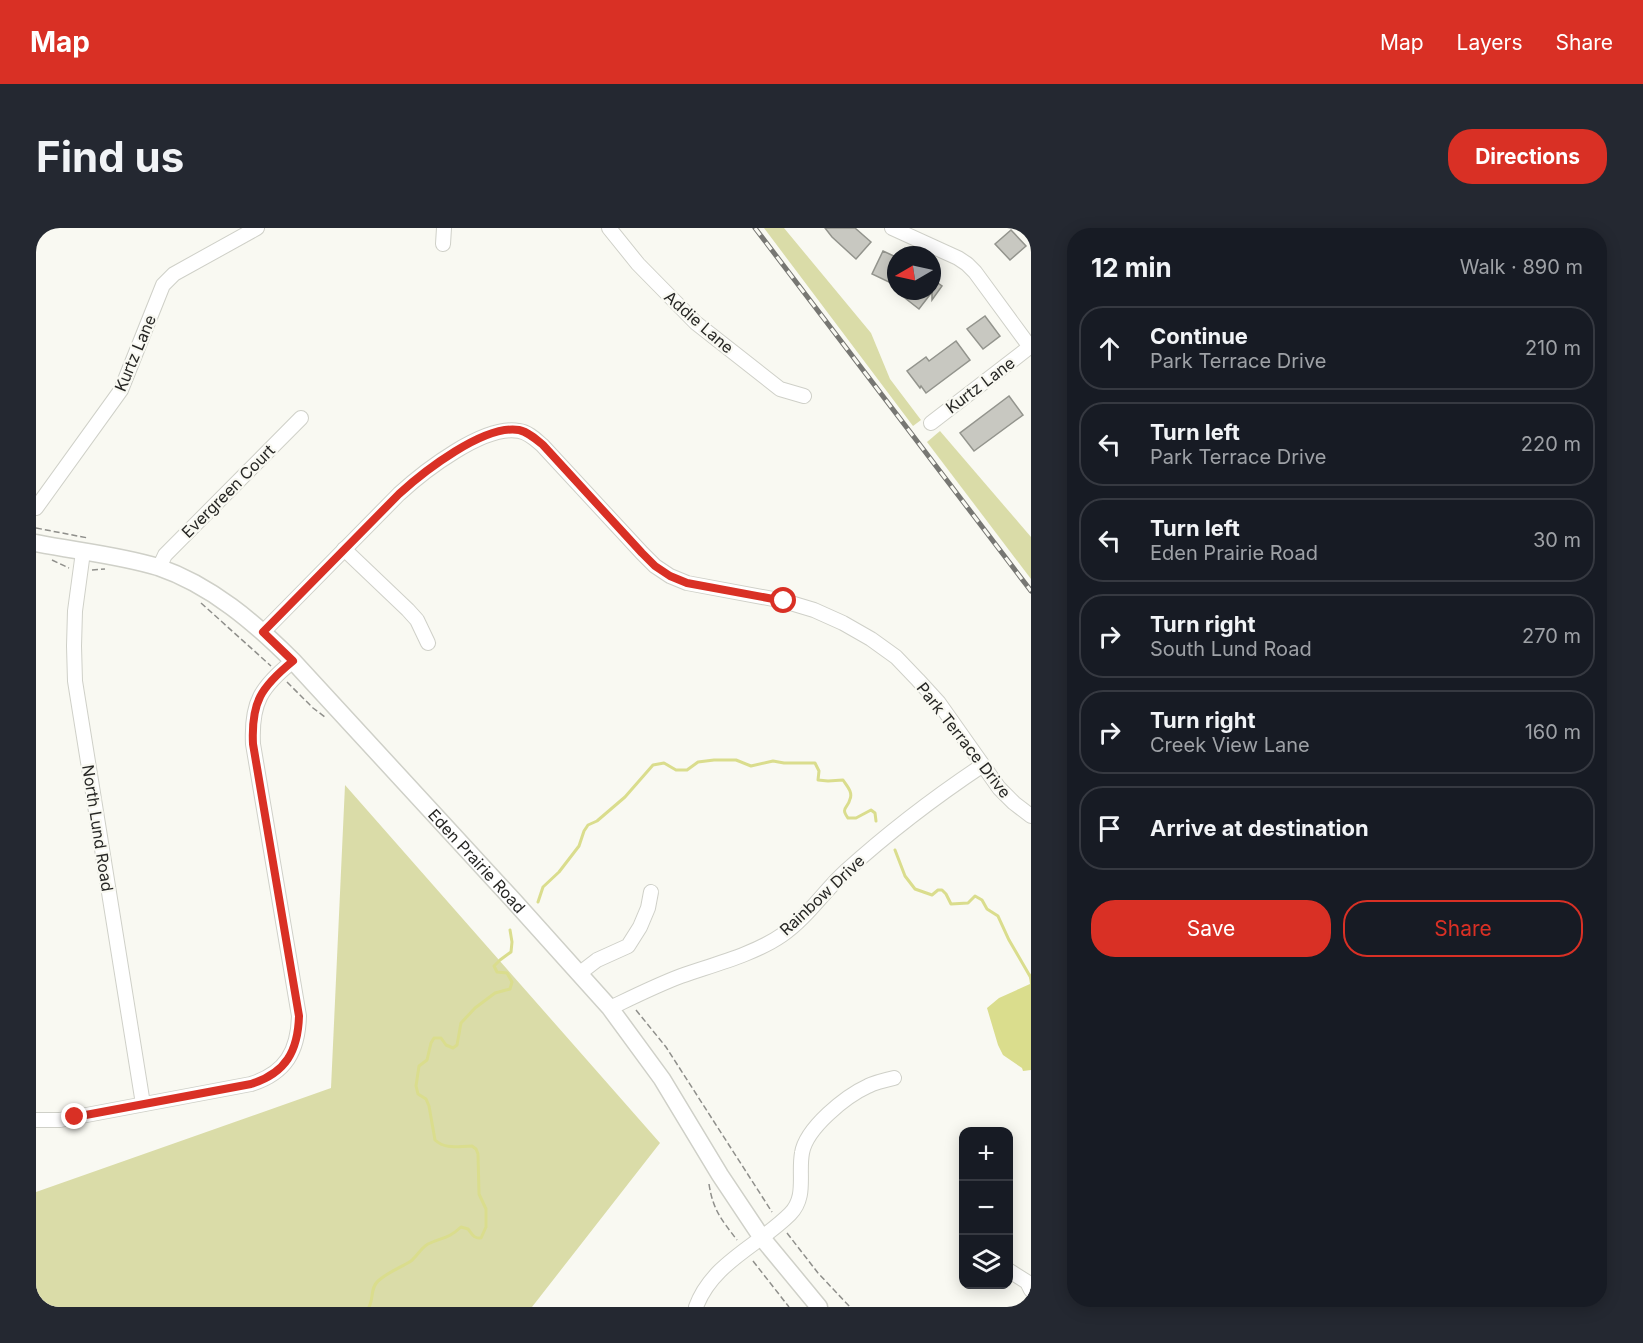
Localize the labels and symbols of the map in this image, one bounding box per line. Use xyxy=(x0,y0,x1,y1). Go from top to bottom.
north arrow xyxy=(887,246,941,300)
street label: Addie Lane xyxy=(660,287,738,357)
street label: Kurtz Lane xyxy=(110,312,160,394)
street label: Kurtz Lane xyxy=(942,353,1018,417)
street label: Evergreen Court xyxy=(177,440,279,542)
route start xyxy=(770,587,796,613)
street label: Park Terrace Drive xyxy=(913,678,1015,802)
street label: North Lund Road xyxy=(78,763,118,893)
street label: Eden Prairie Road xyxy=(424,805,530,917)
street label: Rainbow Drive xyxy=(775,851,869,939)
route end xyxy=(61,1103,87,1129)

